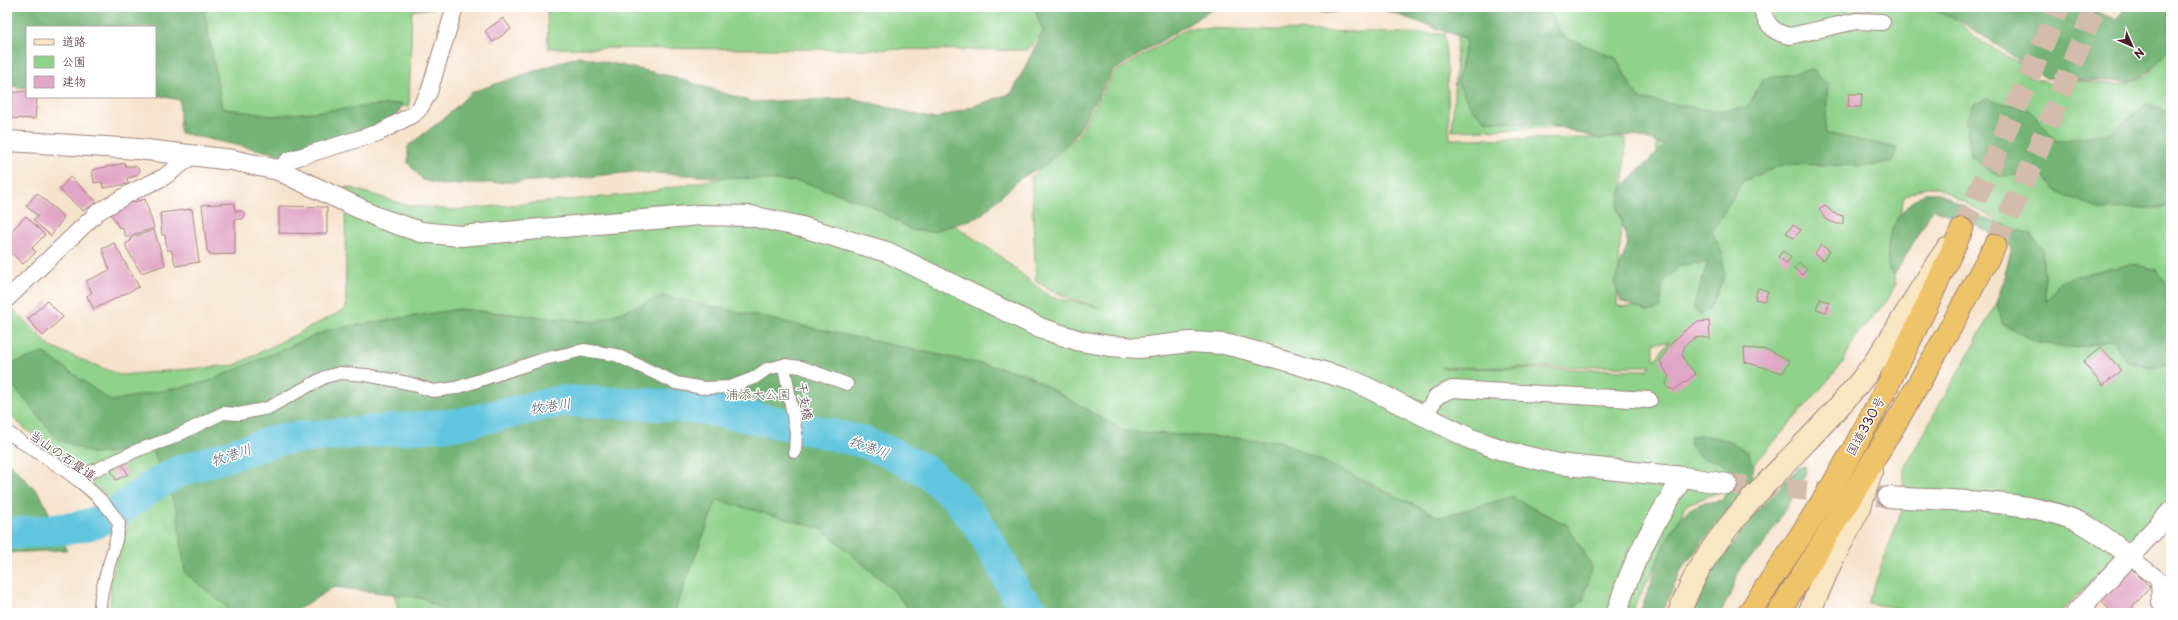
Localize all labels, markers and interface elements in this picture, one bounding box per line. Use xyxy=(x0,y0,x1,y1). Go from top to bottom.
legend xyxy=(26,26,156,98)
north arrow xyxy=(2112,26,2152,66)
text: 道路 xyxy=(62,32,86,50)
text: N xyxy=(2130,44,2149,63)
text: 公園 xyxy=(62,52,86,70)
text: 建物 xyxy=(62,72,86,90)
street label: 干支橋 xyxy=(793,380,818,422)
park label: 浦添大公園 xyxy=(725,384,791,403)
water label: 牧港川 xyxy=(528,392,572,419)
street label: 国道330号 xyxy=(1840,392,1889,459)
street label: 当山の石畳道 xyxy=(26,424,101,485)
water label: 牧港川 xyxy=(846,429,892,464)
water label: 牧港川 xyxy=(208,438,254,471)

